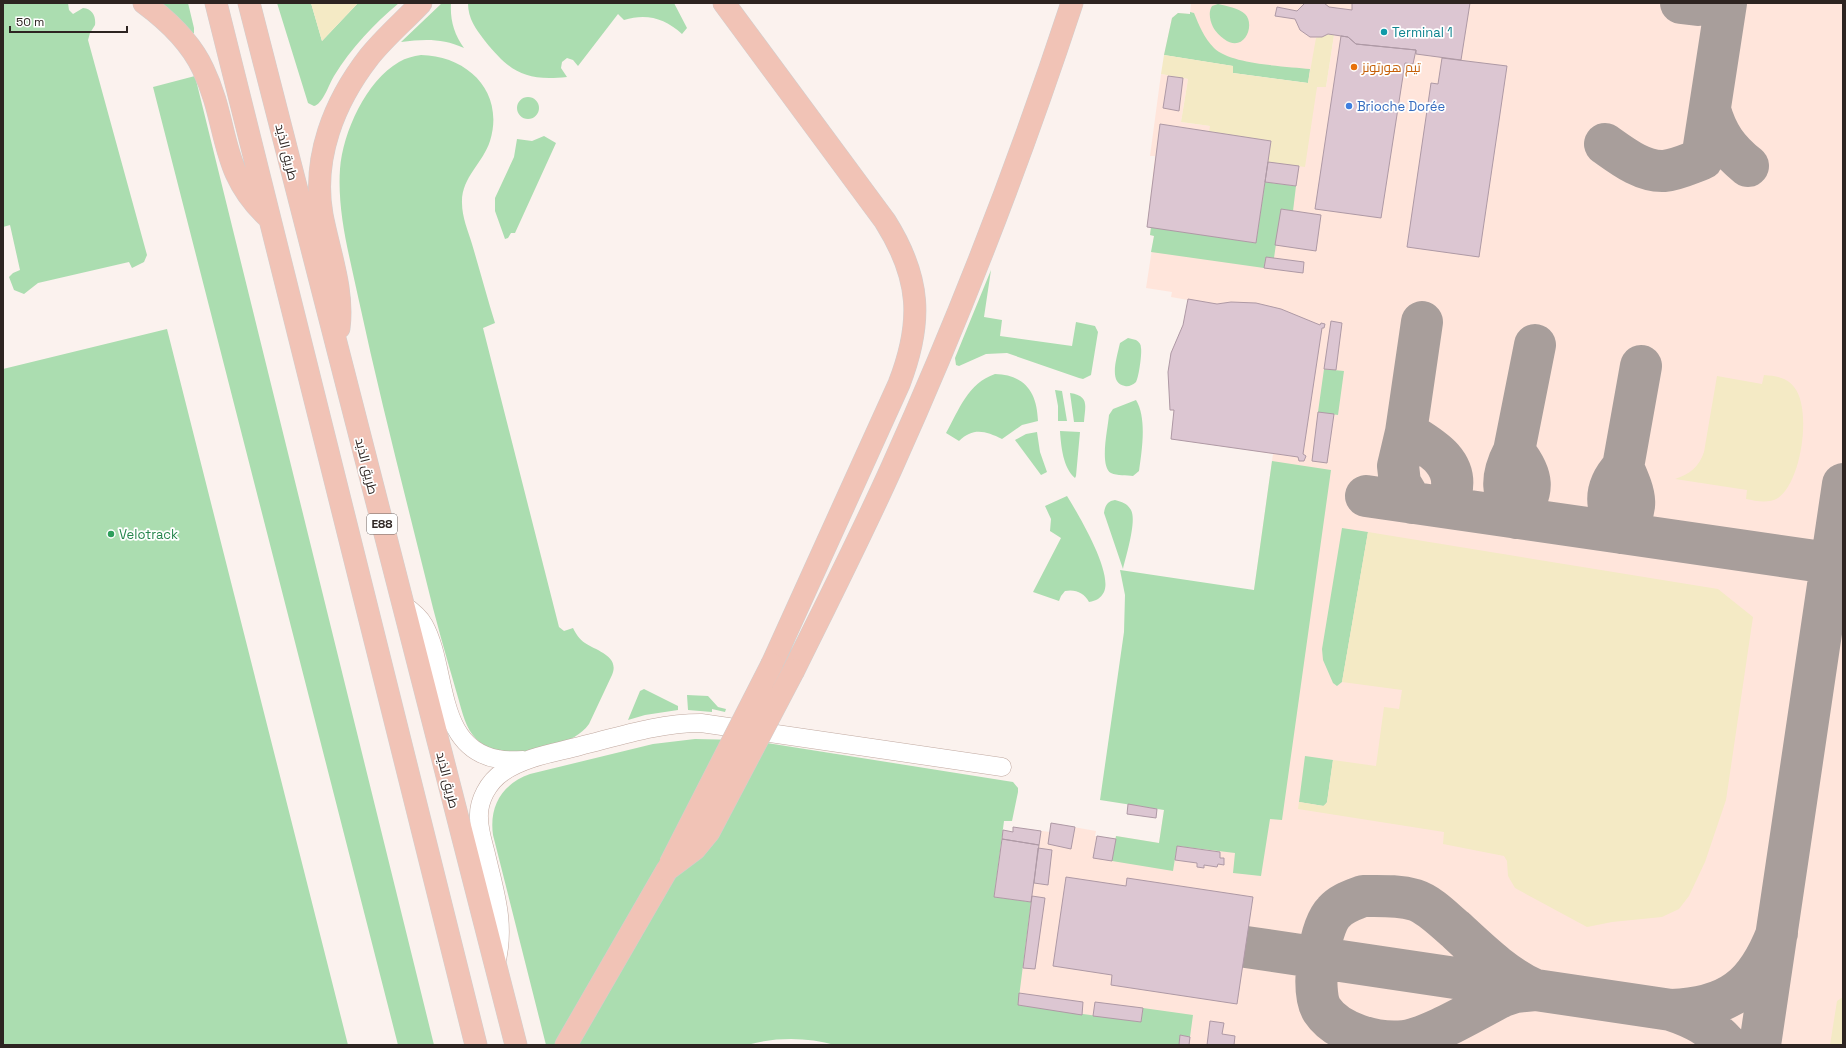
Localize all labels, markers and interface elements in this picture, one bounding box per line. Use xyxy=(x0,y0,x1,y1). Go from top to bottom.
scale bar xyxy=(10,8,127,34)
text: 50 m xyxy=(16,14,44,30)
place label: Terminal 1 xyxy=(1392,24,1453,41)
marker: Terminal 1 xyxy=(1379,27,1389,37)
place label: تيم هورتونز xyxy=(1361,59,1421,77)
marker: تيم هورتونز xyxy=(1349,62,1359,72)
place label: Brioche Dorée xyxy=(1357,98,1445,115)
marker: Brioche Dorée xyxy=(1344,101,1354,111)
street label: طريق الذيد xyxy=(271,122,302,182)
street label: طريق الذيد xyxy=(351,436,382,496)
road number: E88 xyxy=(367,514,397,534)
place label: Velotrack xyxy=(119,526,178,543)
marker: Velotrack xyxy=(106,529,116,539)
street label: طريق الذيد xyxy=(432,750,463,810)

